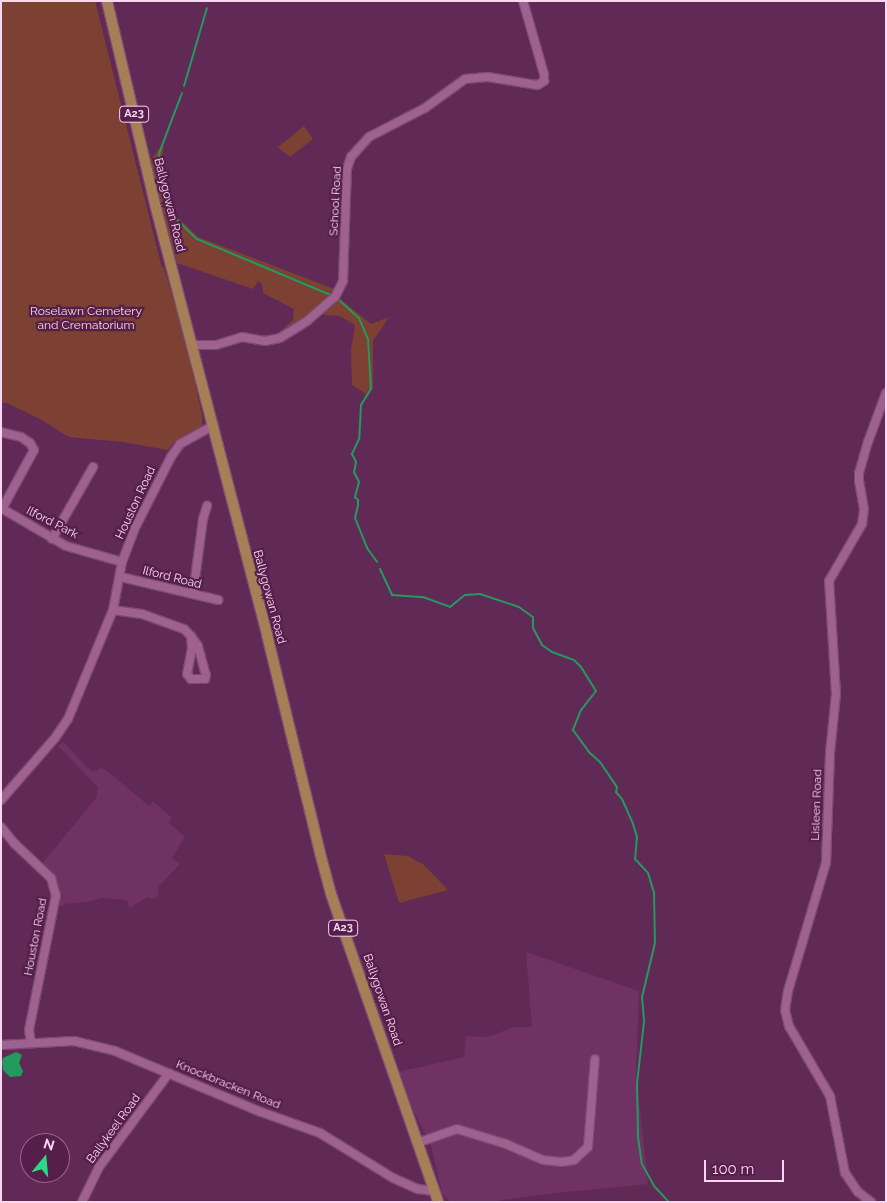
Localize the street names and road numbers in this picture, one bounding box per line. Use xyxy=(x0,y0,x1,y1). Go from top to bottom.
road number: A23 xyxy=(119,106,149,122)
street label: Ballygowan Road xyxy=(150,156,188,254)
street label: School Road xyxy=(327,166,345,236)
street label: Houston Road xyxy=(113,464,159,542)
street label: Ilford Park xyxy=(24,504,80,542)
street label: Ballygowan Road xyxy=(250,549,288,645)
street label: Ilford Road xyxy=(141,564,203,592)
street label: Lisleen Road xyxy=(809,769,825,841)
street label: Houston Road xyxy=(21,897,51,977)
road number: A23 xyxy=(328,920,358,936)
street label: Ballygowan Road xyxy=(359,952,405,1048)
street label: Knockbracken Road xyxy=(174,1057,282,1113)
street label: Ballykeel Road xyxy=(84,1091,144,1167)

